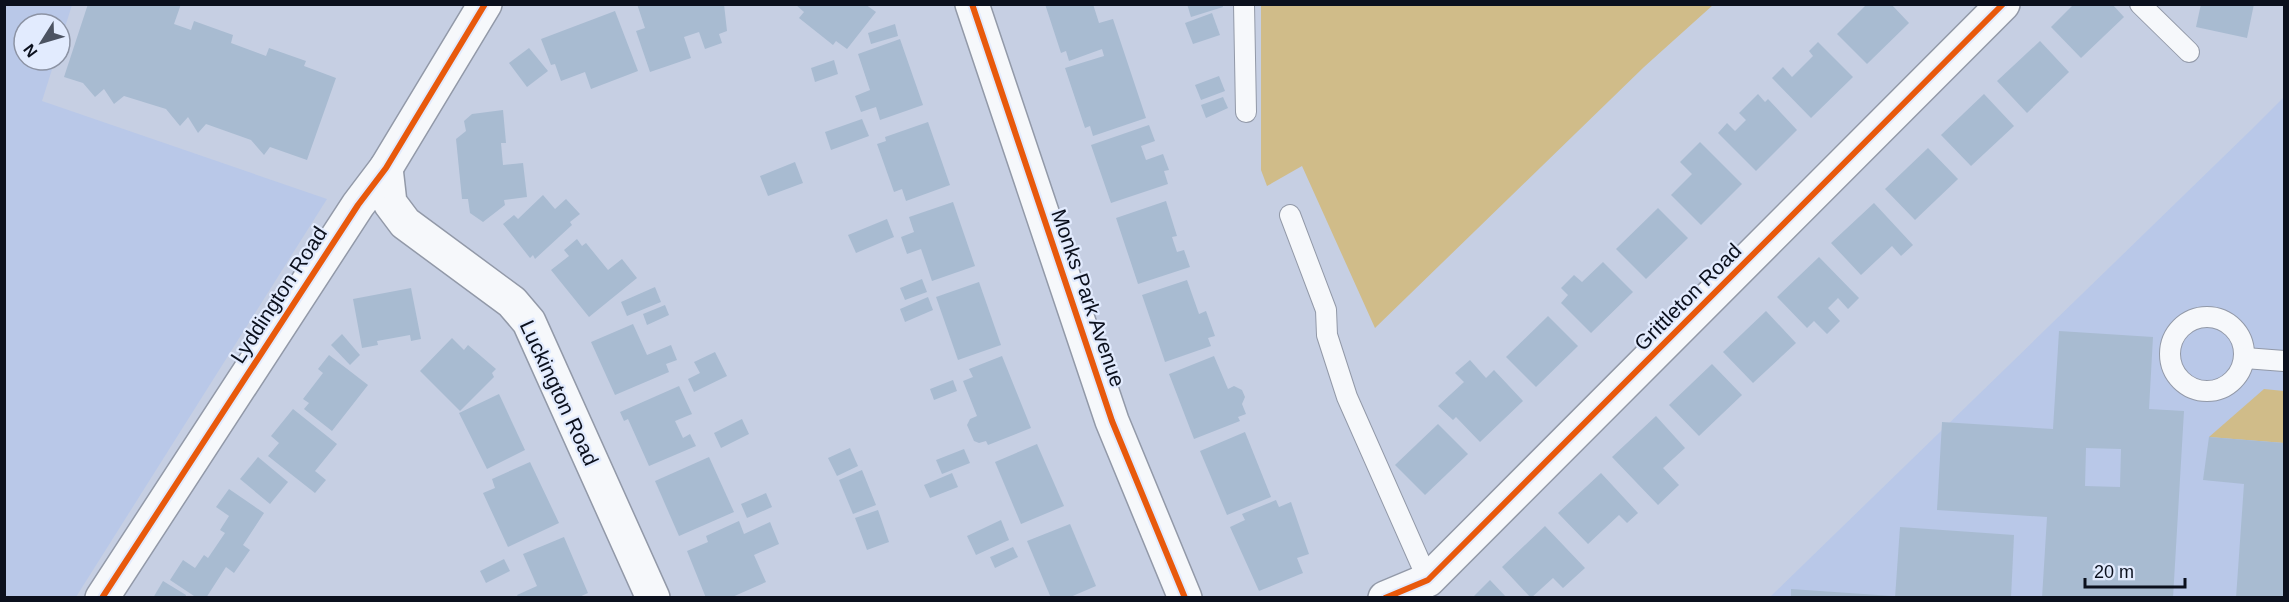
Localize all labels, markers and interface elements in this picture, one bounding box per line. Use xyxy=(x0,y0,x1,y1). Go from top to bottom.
north arrow xyxy=(12,12,72,72)
text: N xyxy=(20,41,41,60)
street label: Monks Park Avenue xyxy=(1047,206,1130,390)
street label: Lyddington Road xyxy=(226,222,331,367)
street label: Grittleton Road xyxy=(1630,239,1746,355)
street label: Luckington Road xyxy=(516,317,603,469)
scale bar xyxy=(2085,551,2186,589)
text: 20 m xyxy=(2094,562,2134,582)

